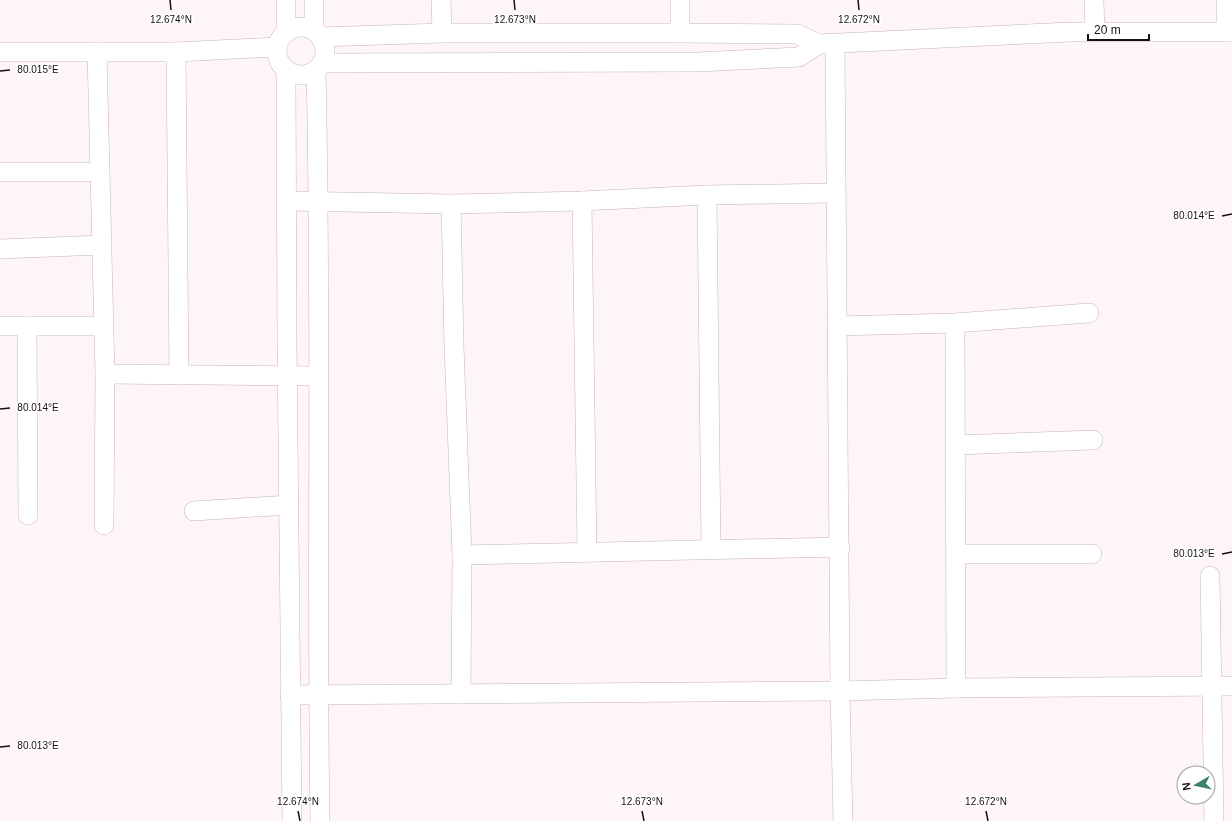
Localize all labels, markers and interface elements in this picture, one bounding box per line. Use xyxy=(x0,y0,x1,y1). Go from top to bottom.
text: 12.674°N xyxy=(150,14,192,25)
text: 12.673°N xyxy=(494,14,536,25)
text: 12.672°N xyxy=(838,14,880,25)
scale bar xyxy=(1088,16,1149,42)
text: 20 m xyxy=(1094,23,1121,37)
text: 80.015°E xyxy=(17,64,59,75)
text: 80.014°E xyxy=(1173,210,1215,221)
text: 80.014°E xyxy=(17,402,59,413)
text: 80.013°E xyxy=(1173,548,1215,559)
text: 80.013°E xyxy=(17,740,59,751)
north arrow xyxy=(1176,765,1216,805)
text: N xyxy=(1180,782,1193,791)
text: 12.674°N xyxy=(277,796,319,807)
text: 12.673°N xyxy=(621,796,663,807)
text: 12.672°N xyxy=(965,796,1007,807)

